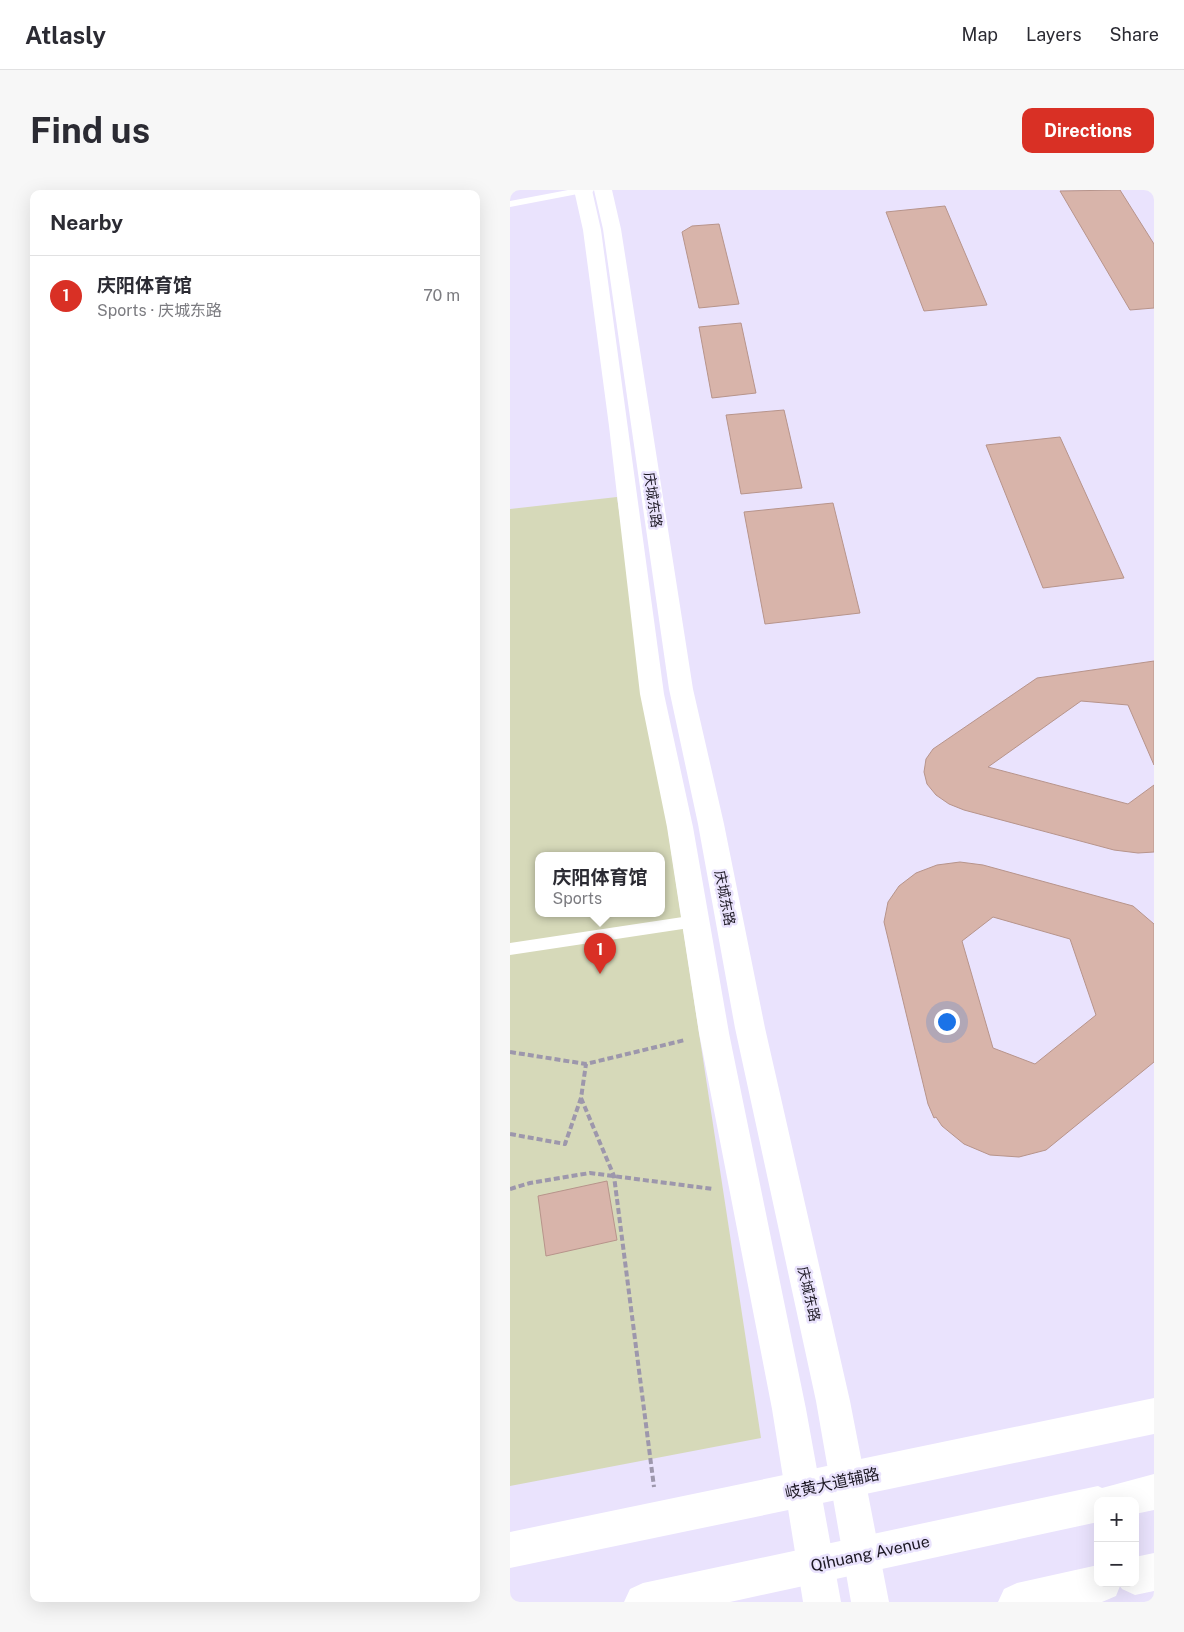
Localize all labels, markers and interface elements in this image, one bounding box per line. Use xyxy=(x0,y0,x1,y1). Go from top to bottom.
text: Atlasly xyxy=(25,21,106,49)
text: Map xyxy=(962,24,998,45)
text: Layers xyxy=(1026,24,1082,45)
text: Share xyxy=(1110,24,1159,45)
button: Directions xyxy=(1022,108,1154,153)
text: Find us xyxy=(30,110,150,151)
text: Nearby xyxy=(50,210,123,235)
text: 庆阳体育馆 xyxy=(97,274,192,296)
text: 1 xyxy=(63,286,69,305)
text: 70 m xyxy=(423,286,460,305)
text: Sports · 庆城东路 xyxy=(97,301,222,320)
street label: 庆城东路 xyxy=(641,471,665,529)
popup xyxy=(535,852,665,917)
text: 庆阳体育馆 xyxy=(552,866,648,888)
street label: 庆城东路 xyxy=(712,869,738,927)
text: Sports xyxy=(552,889,602,908)
pin: 1 xyxy=(584,933,616,974)
your location xyxy=(934,1009,960,1035)
street label: 庆城东路 xyxy=(795,1265,823,1323)
street label: 岐黄大道辅路 xyxy=(783,1464,881,1503)
map controls xyxy=(1094,1497,1139,1587)
button: + xyxy=(1094,1497,1139,1542)
street label: Qihuang Avenue xyxy=(809,1532,931,1575)
button: − xyxy=(1094,1542,1139,1587)

